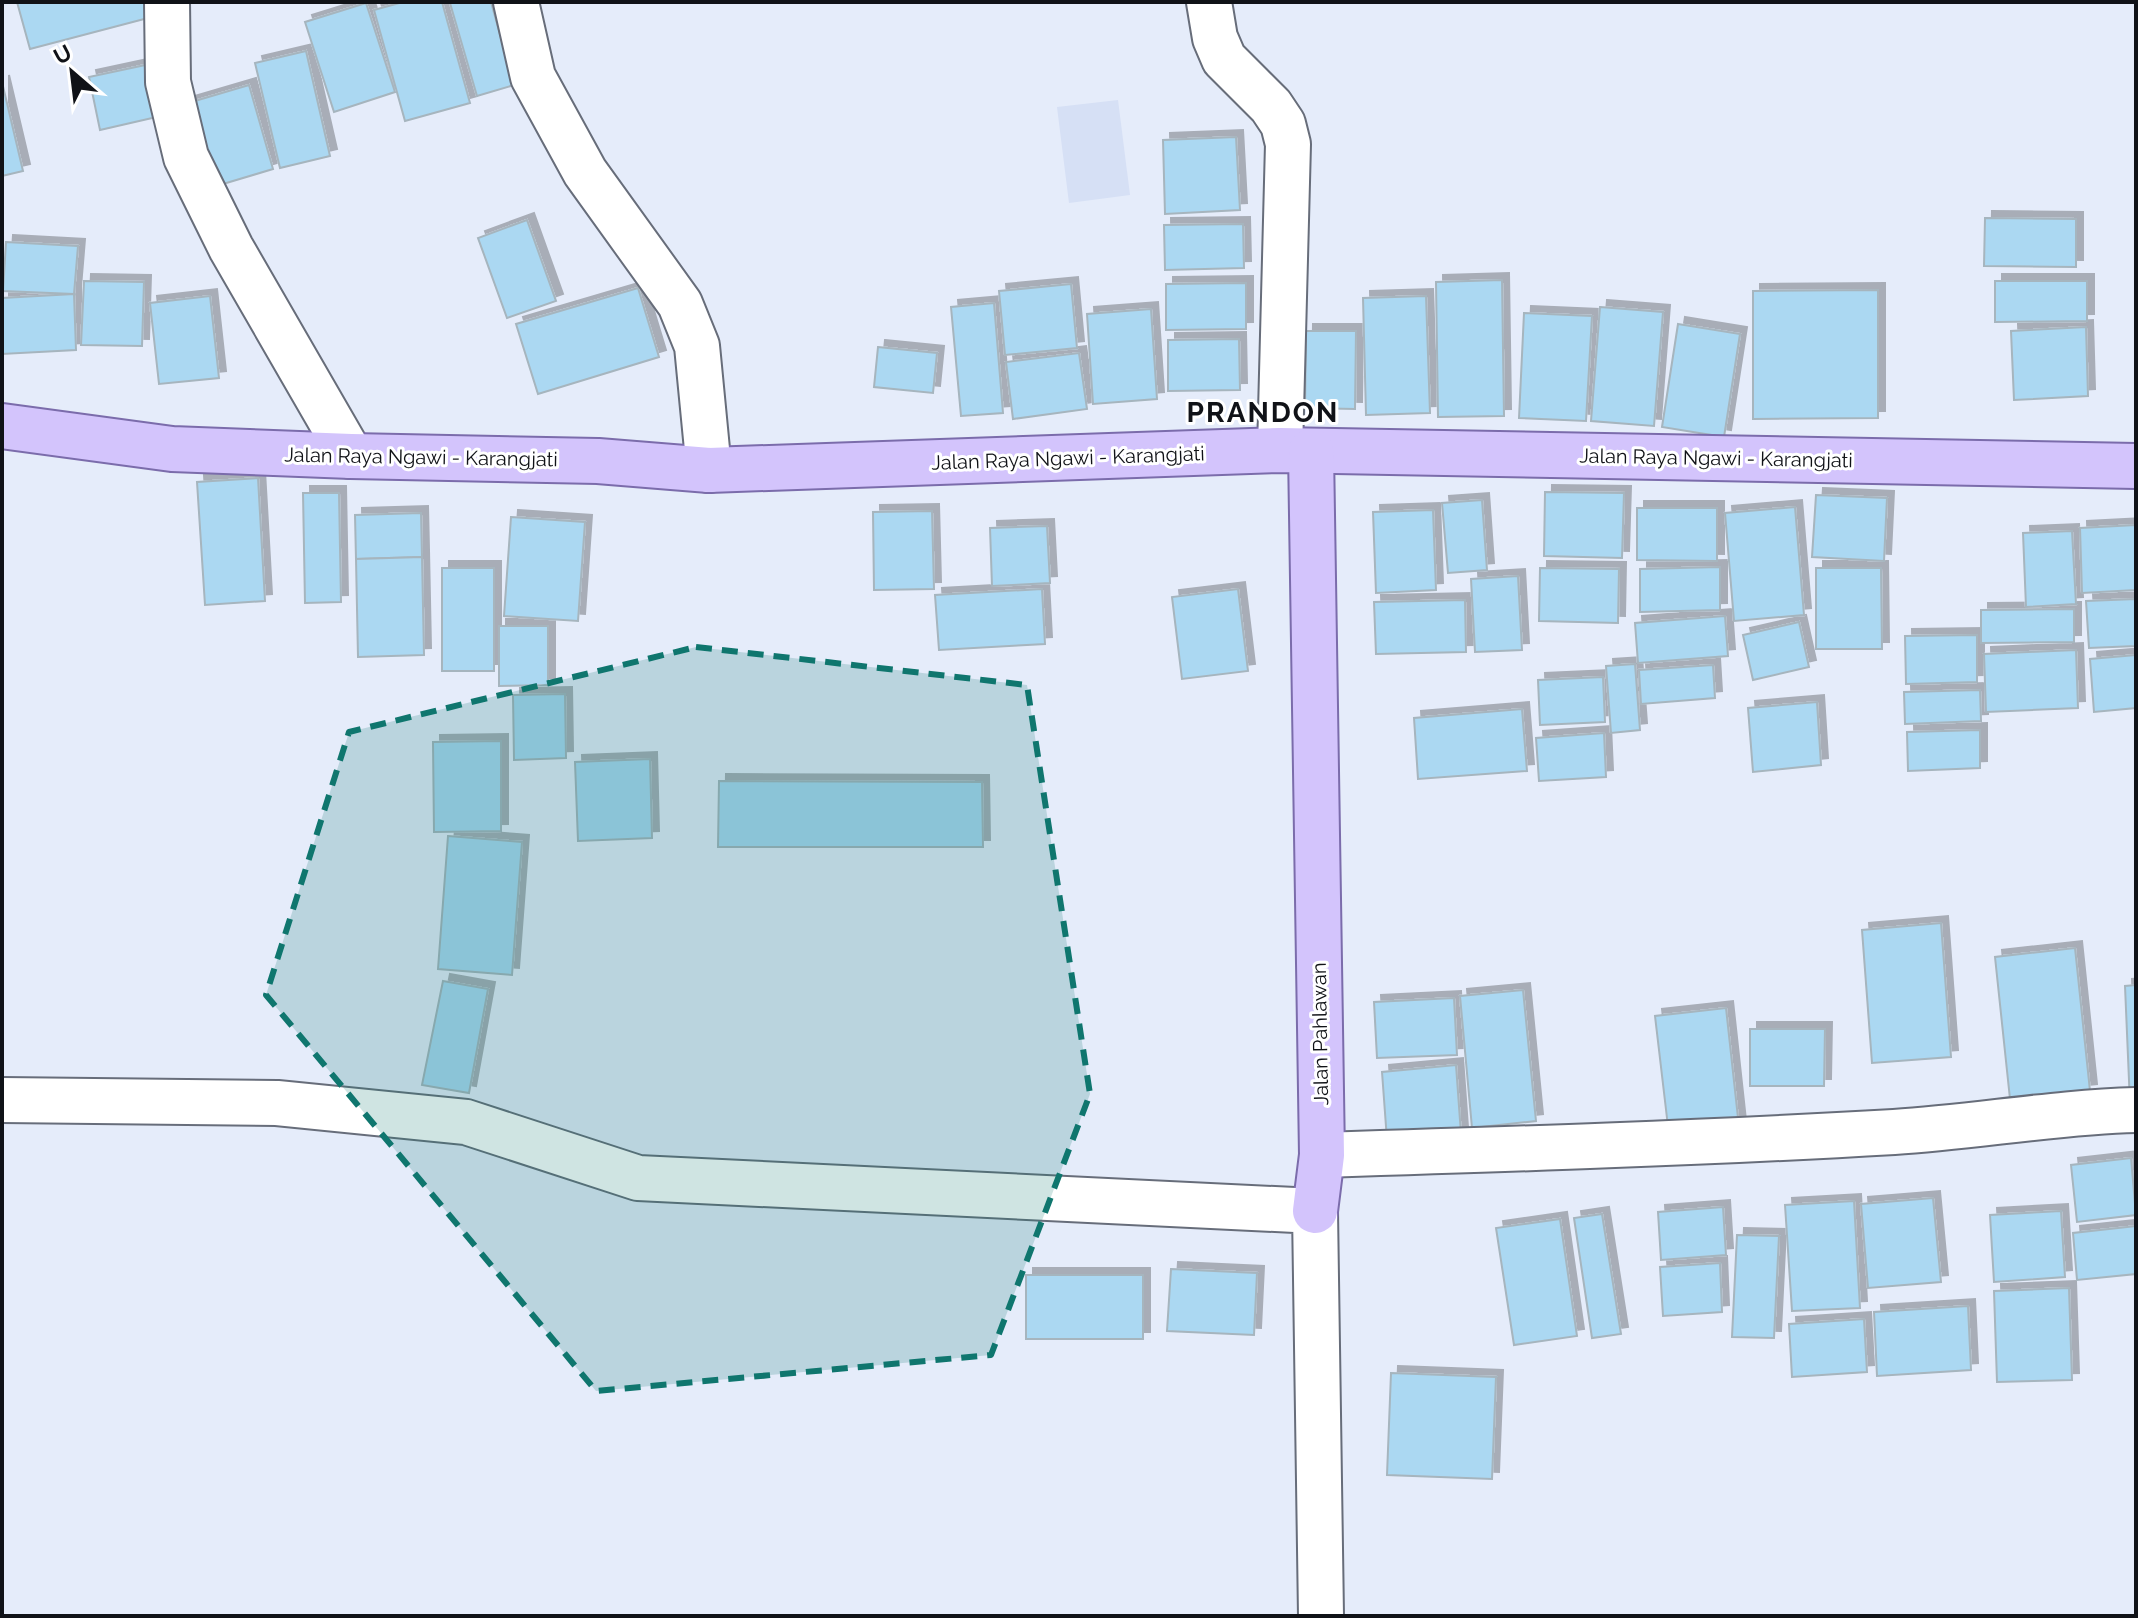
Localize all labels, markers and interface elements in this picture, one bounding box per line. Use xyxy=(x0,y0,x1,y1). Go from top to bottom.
north arrow xyxy=(32,32,112,112)
text: U xyxy=(49,39,76,70)
district label: PRANDON xyxy=(1187,396,1339,429)
street label: Jalan Raya Ngawi - Karangjati xyxy=(931,441,1205,475)
street label: Jalan Raya Ngawi - Karangjati xyxy=(284,443,558,471)
street label: Jalan Raya Ngawi - Karangjati xyxy=(1579,444,1853,472)
street label: Jalan Pahlawan xyxy=(1307,962,1333,1106)

